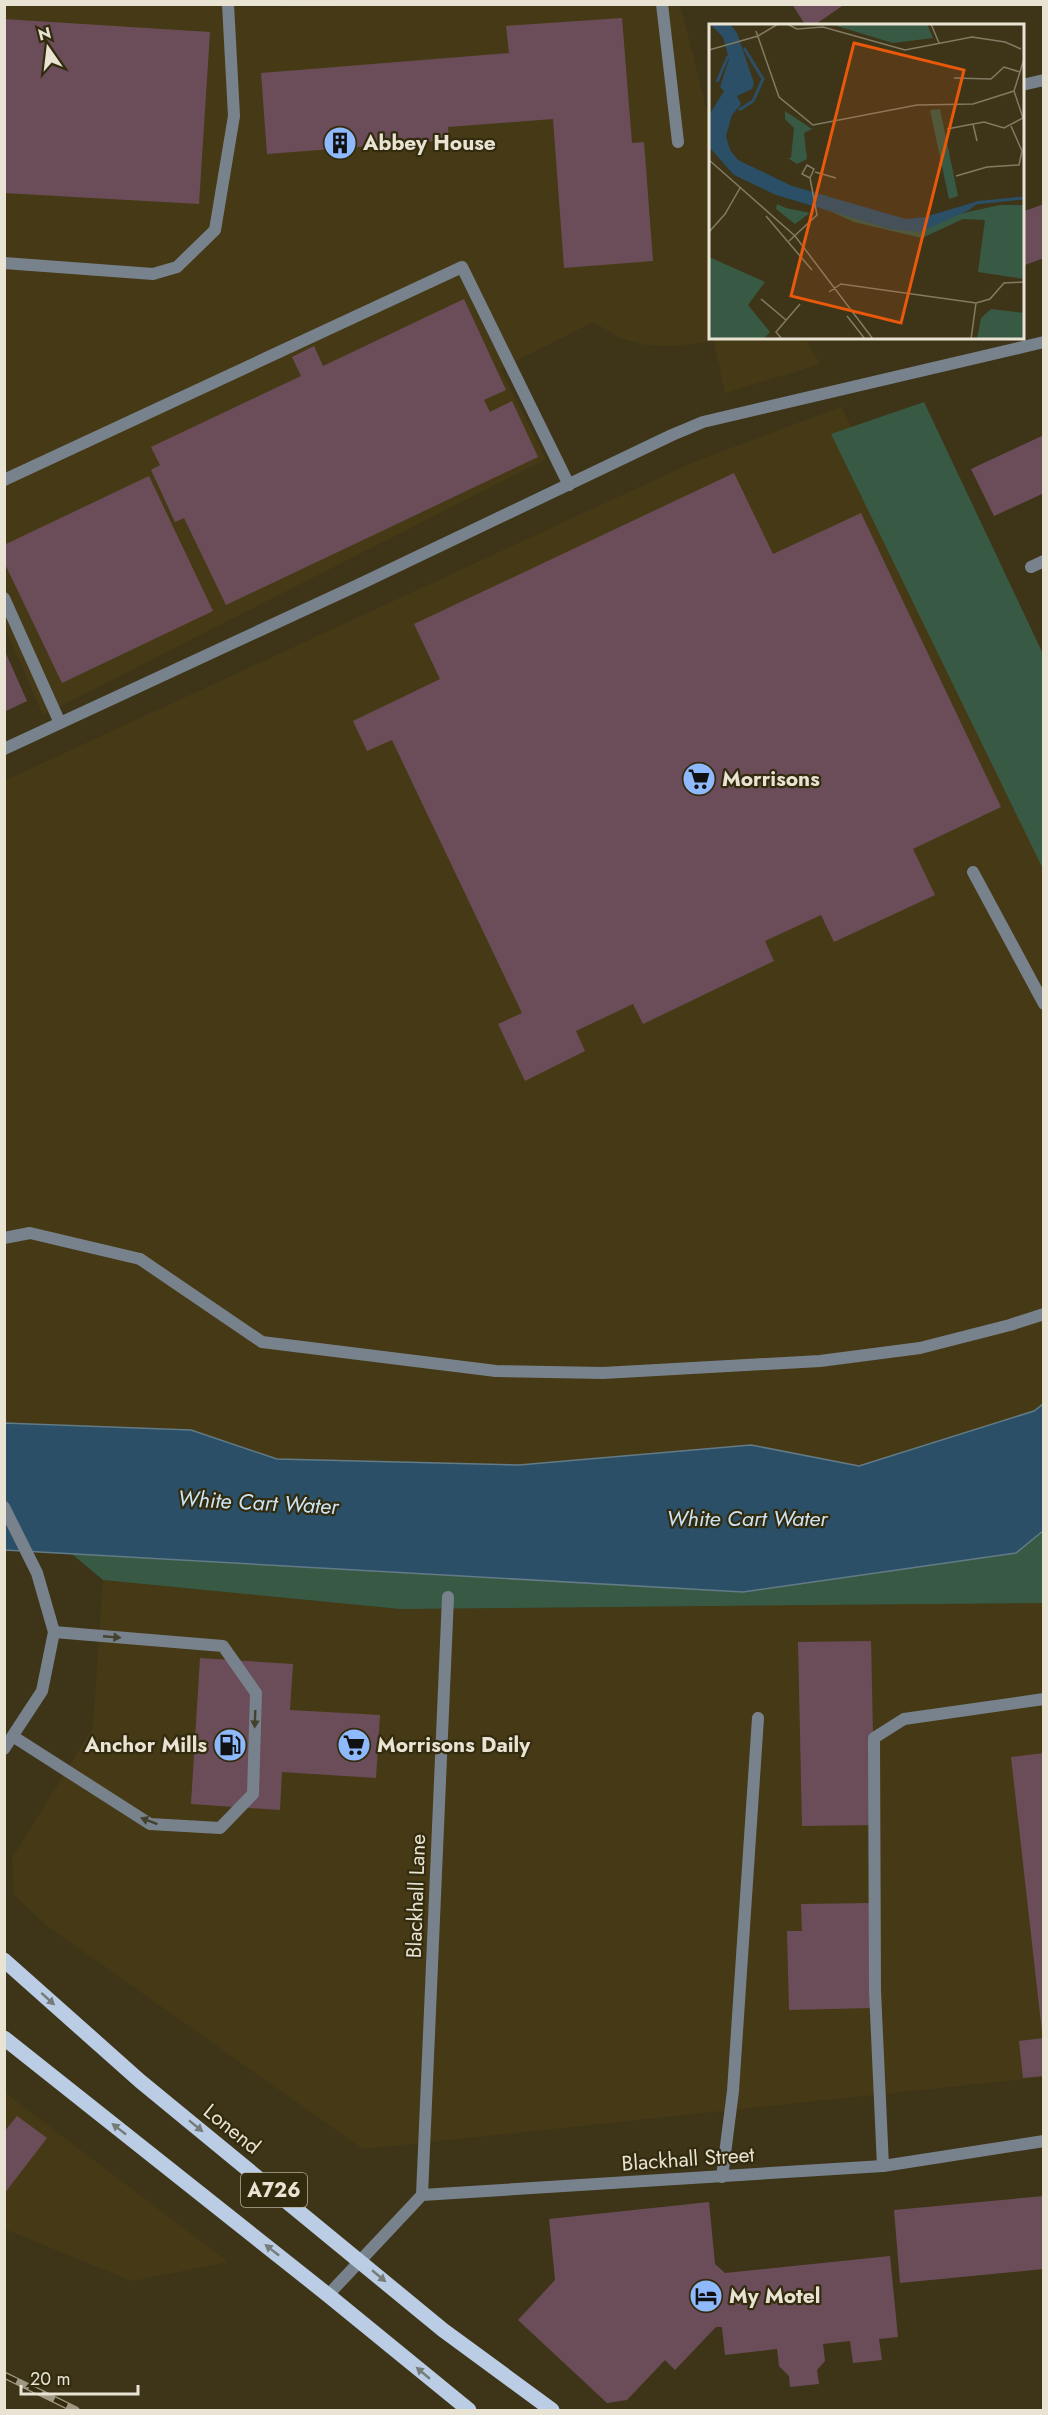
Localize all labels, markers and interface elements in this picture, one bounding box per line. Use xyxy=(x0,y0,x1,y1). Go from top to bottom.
north arrow xyxy=(18,18,78,78)
text: N xyxy=(36,21,53,47)
inset map xyxy=(709,24,1024,339)
building icon: Abbey House xyxy=(322,125,358,161)
place label: Abbey House xyxy=(362,128,496,158)
supermarket icon: Morrisons xyxy=(681,761,717,797)
place label: Morrisons xyxy=(722,764,820,794)
water label: White Cart Water xyxy=(177,1482,341,1522)
water label: White Cart Water xyxy=(666,1502,829,1534)
one-way arrow xyxy=(102,1632,121,1642)
one-way arrow xyxy=(250,1710,260,1729)
fuel station icon: Anchor Mills xyxy=(212,1727,248,1763)
supermarket icon: Morrisons Daily xyxy=(336,1727,372,1763)
place label: Anchor Mills xyxy=(83,1730,207,1760)
place label: Morrisons Daily xyxy=(377,1730,531,1760)
one-way arrow xyxy=(139,1816,157,1826)
street label: Blackhall Lane xyxy=(399,1833,433,1959)
one-way arrow xyxy=(40,1992,55,2005)
street label: Lonend xyxy=(197,2097,267,2161)
one-way arrow xyxy=(188,2120,204,2133)
one-way arrow xyxy=(111,2122,127,2135)
street label: Blackhall Street xyxy=(621,2139,755,2179)
road number: A726 xyxy=(241,2173,307,2207)
one-way arrow xyxy=(264,2244,279,2256)
one-way arrow xyxy=(371,2270,387,2283)
hotel icon: My Motel xyxy=(688,2278,724,2314)
place label: My Motel xyxy=(729,2281,820,2311)
scale bar xyxy=(21,2358,138,2396)
text: 20 m xyxy=(30,2366,70,2392)
one-way arrow xyxy=(415,2366,431,2379)

